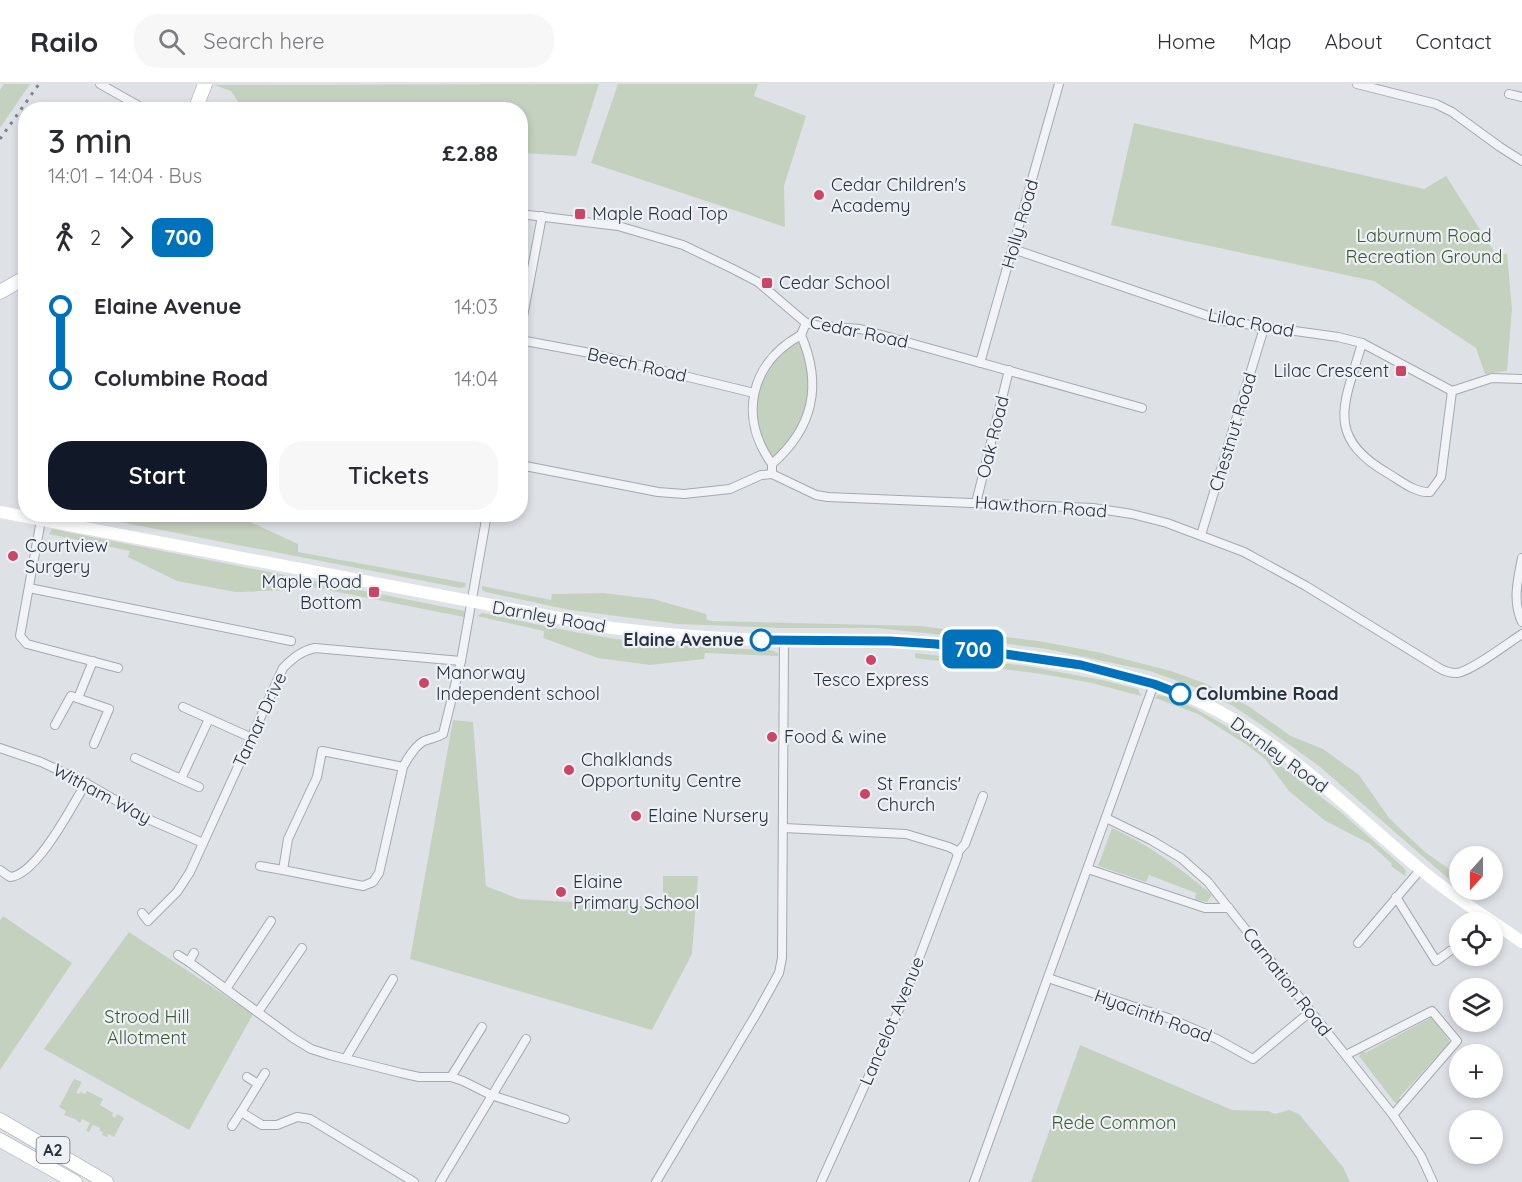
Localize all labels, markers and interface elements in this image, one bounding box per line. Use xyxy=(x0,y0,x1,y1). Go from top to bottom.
search box xyxy=(134,14,554,68)
text: Railo xyxy=(30,24,98,59)
icon: search xyxy=(155,25,188,58)
text: Search here xyxy=(203,27,325,55)
text: Home xyxy=(1157,28,1216,54)
text: Map xyxy=(1249,28,1292,54)
text: About xyxy=(1325,28,1383,54)
text: Contact xyxy=(1416,28,1492,54)
text: 3 min xyxy=(48,120,132,161)
text: £2.88 xyxy=(442,139,498,167)
text: 14:01 – 14:04 · Bus xyxy=(48,163,202,188)
place label: Cedar Children's Academy xyxy=(831,173,966,217)
street label: Holly Road xyxy=(996,177,1043,271)
marker: Cedar Children's Academy xyxy=(812,188,826,202)
place label: Maple Road Top xyxy=(592,202,728,225)
marker: Maple Road Top xyxy=(573,207,587,221)
icon: walk xyxy=(48,221,81,254)
icon: forward xyxy=(110,221,143,254)
text: 700 xyxy=(164,224,201,250)
park label: Laburnum Road Recreation Ground xyxy=(1346,224,1502,268)
text: 2 xyxy=(90,225,101,250)
place label: Cedar School xyxy=(779,271,890,294)
marker: Cedar School xyxy=(760,276,774,290)
text: Elaine Avenue xyxy=(94,292,241,320)
text: 14:03 xyxy=(454,294,498,319)
street label: Lilac Road xyxy=(1206,303,1296,342)
street label: Cedar Road xyxy=(808,310,911,353)
street label: Beech Road xyxy=(585,342,689,387)
place label: Lilac Crescent xyxy=(1273,359,1389,382)
text: Columbine Road xyxy=(94,364,268,392)
marker: Lilac Crescent xyxy=(1394,364,1408,378)
text: 14:04 xyxy=(454,366,498,391)
street label: Chestnut Road xyxy=(1204,370,1262,494)
street label: Oak Road xyxy=(971,393,1014,480)
button: Start xyxy=(48,441,267,510)
button: Tickets xyxy=(279,441,498,510)
street label: Hawthorn Road xyxy=(974,490,1108,523)
place label: Courtview Surgery xyxy=(25,534,108,578)
marker: Courtview Surgery xyxy=(6,549,20,563)
place label: Maple Road Bottom xyxy=(262,570,362,614)
marker: Maple Road Bottom xyxy=(367,585,381,599)
street label: Darnley Road xyxy=(490,595,608,638)
place label: Elaine Avenue xyxy=(623,628,744,651)
marker: Elaine Avenue xyxy=(750,629,772,651)
line badge: 700 xyxy=(938,630,1008,668)
text: 700 xyxy=(954,636,992,662)
marker: Tesco Express xyxy=(864,653,878,667)
place label: Manorway Independent school xyxy=(436,661,600,705)
street label: Tamar Drive xyxy=(227,668,292,771)
place label: Tesco Express xyxy=(813,668,929,691)
marker: Manorway Independent school xyxy=(417,676,431,690)
place label: Columbine Road xyxy=(1196,682,1339,705)
marker: Columbine Road xyxy=(1169,683,1191,705)
street label: Darnley Road xyxy=(1226,711,1333,798)
place label: Food & wine xyxy=(784,725,887,748)
marker: Food & wine xyxy=(765,730,779,744)
place label: Chalklands Opportunity Centre xyxy=(581,748,741,792)
street label: Witham Way xyxy=(49,758,155,829)
marker: Chalklands Opportunity Centre xyxy=(562,763,576,777)
place label: St Francis' Church xyxy=(877,772,961,816)
marker: St Francis' Church xyxy=(858,787,872,801)
place label: Elaine Nursery xyxy=(648,804,769,827)
marker: Elaine Nursery xyxy=(629,809,643,823)
north arrow xyxy=(1449,846,1503,900)
map controls xyxy=(1449,846,1503,1164)
place label: Elaine Primary School xyxy=(573,870,699,914)
marker: Elaine Primary School xyxy=(554,885,568,899)
button: locate xyxy=(1449,912,1503,966)
street label: Carnation Road xyxy=(1238,923,1337,1041)
street label: Lancelot Avenue xyxy=(854,953,929,1089)
button: layers xyxy=(1449,978,1503,1032)
street label: Hyacinth Road xyxy=(1091,984,1215,1047)
park label: Strood Hill Allotment xyxy=(104,1005,190,1049)
button: + xyxy=(1449,1044,1503,1098)
button: − xyxy=(1449,1110,1503,1164)
park label: Rede Common xyxy=(1052,1111,1176,1134)
road number: A2 xyxy=(36,1137,70,1163)

